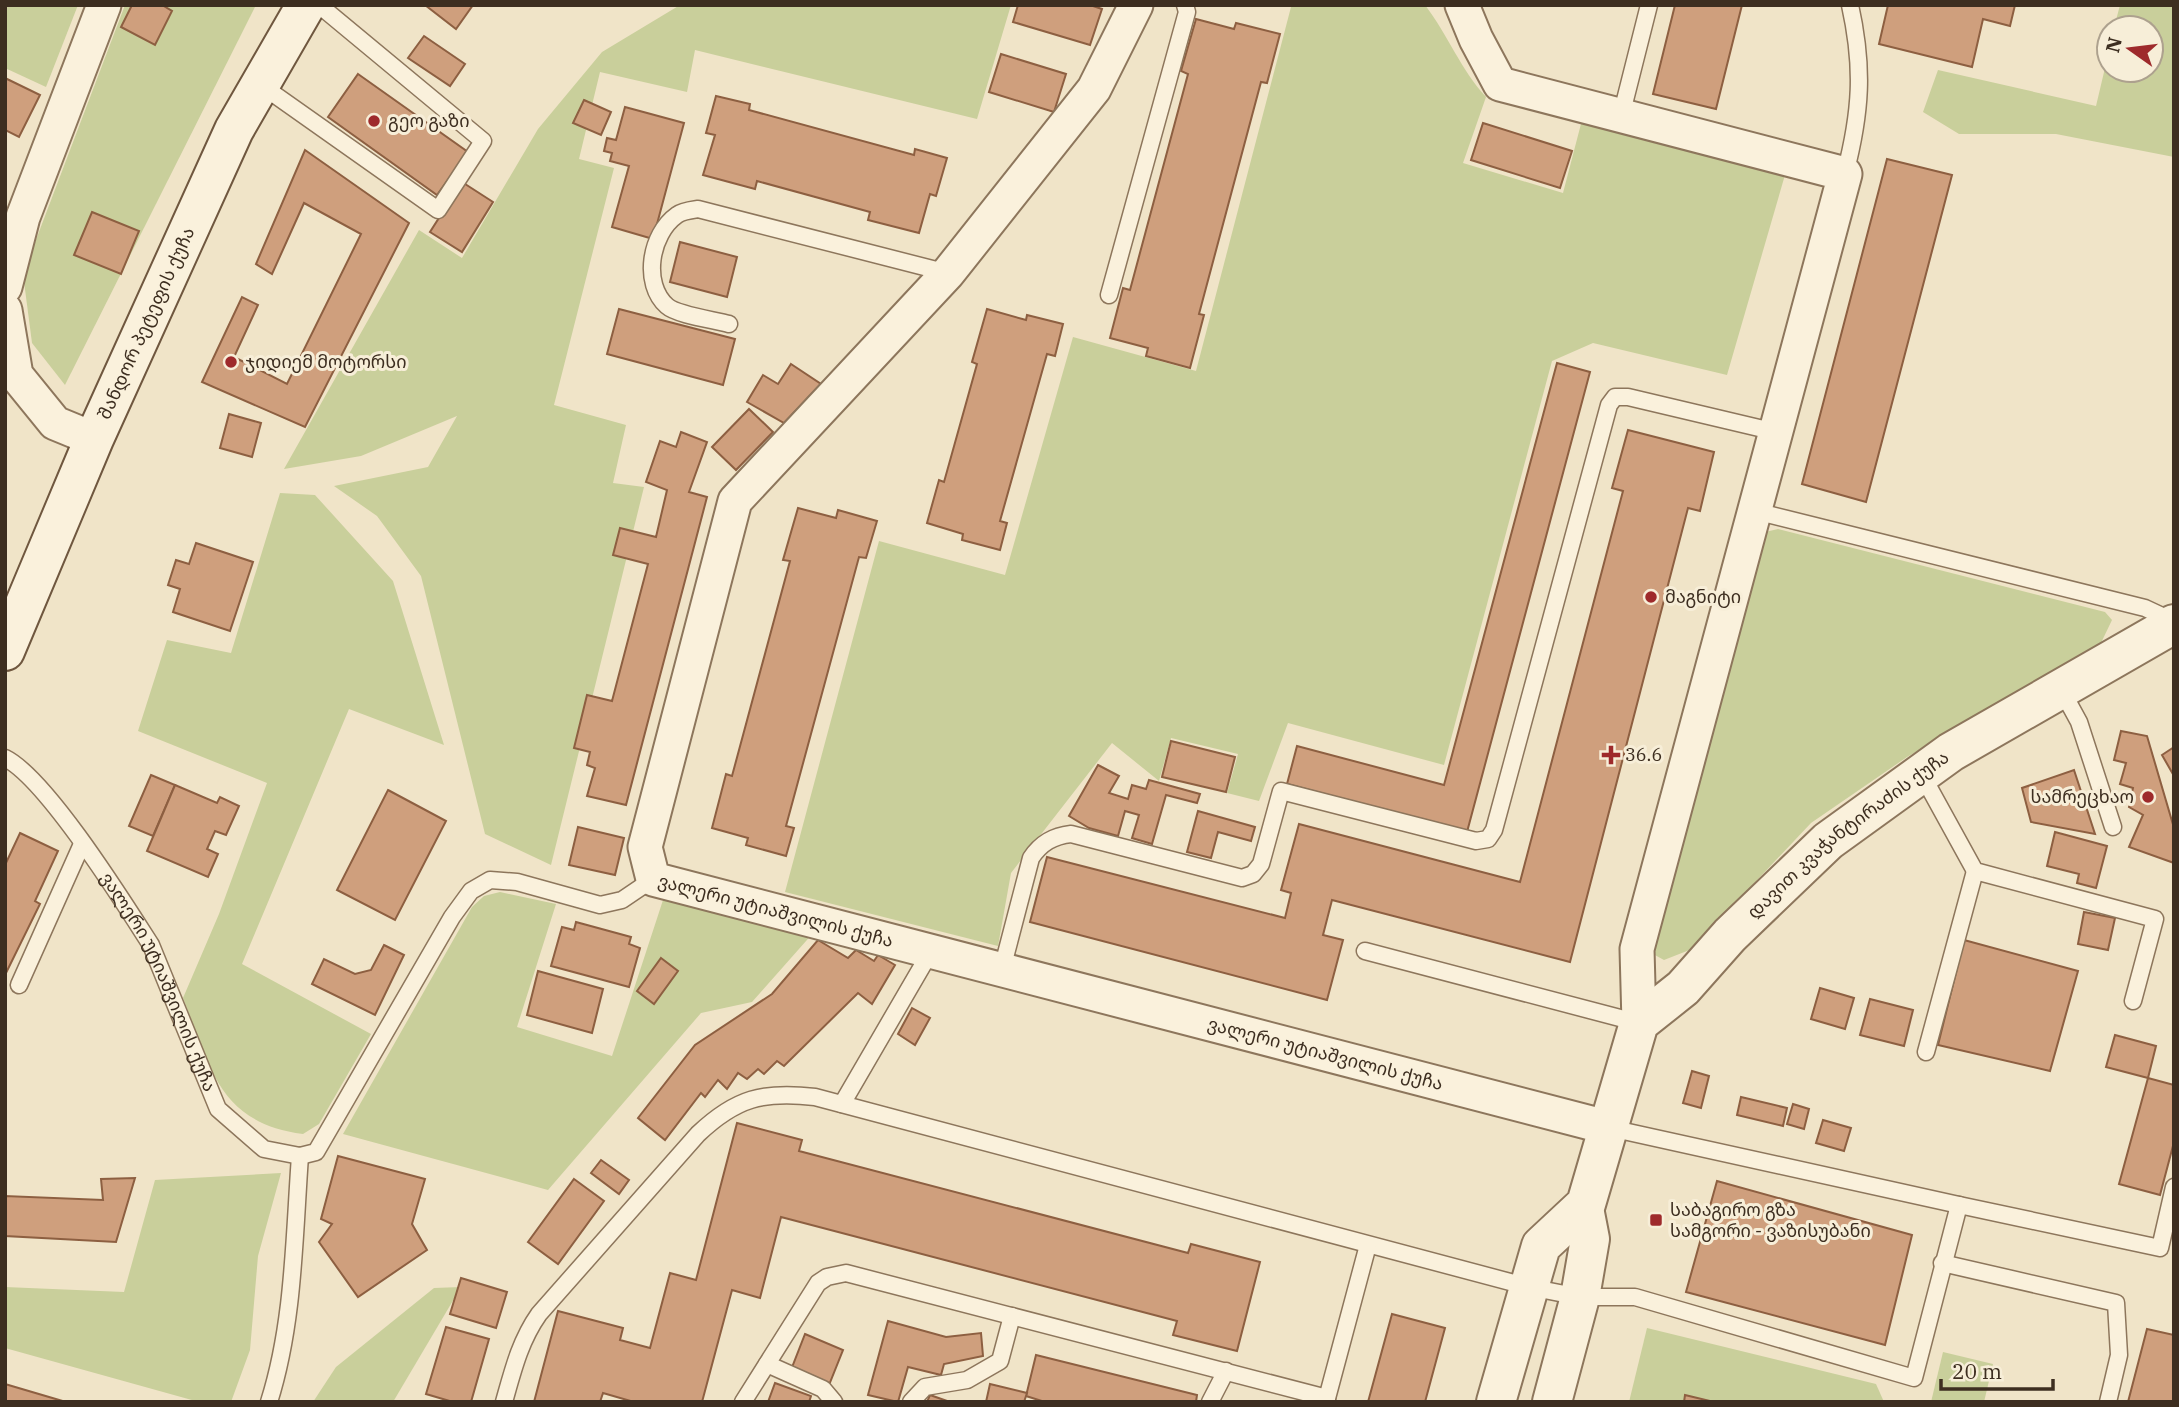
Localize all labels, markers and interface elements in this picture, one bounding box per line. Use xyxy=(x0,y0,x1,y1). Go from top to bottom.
north arrow xyxy=(2095,14,2165,84)
text: N xyxy=(2100,35,2127,55)
place label: გეო გაზი xyxy=(388,109,470,132)
marker: გეო გაზი xyxy=(366,113,382,129)
street label: შანდორ პეტეფის ქუჩა xyxy=(92,223,200,423)
place label: ჯიდიემ მოტორსი xyxy=(245,350,407,373)
marker: ჯიდიემ მოტორსი xyxy=(223,354,239,370)
place label: მაგნიტი xyxy=(1665,585,1741,608)
marker: მაგნიტი xyxy=(1643,589,1659,605)
place label: 36.6 xyxy=(1625,743,1662,766)
street label: დავით კვაჭანტირაძის ქუჩა xyxy=(1742,745,1953,923)
marker: 36.6 xyxy=(1603,747,1619,763)
place label: სამრეცხაო xyxy=(2031,785,2134,808)
marker: სამრეცხაო xyxy=(2140,789,2156,805)
street label: ვალერი უტიაშვილის ქუჩა xyxy=(96,867,222,1095)
street label: ვალერი უტიაშვილის ქუჩა xyxy=(656,869,896,952)
street label: ვალერი უტიაშვილის ქუჩა xyxy=(1205,1012,1446,1095)
place label: საბაგირო გზა სამგორი - ვაზისუბანი xyxy=(1670,1198,1871,1242)
marker: საბაგირო გზა სამგორი - ვაზისუბანი xyxy=(1648,1212,1664,1228)
scale bar xyxy=(1941,1348,2053,1392)
text: 20 m xyxy=(1952,1357,2002,1385)

